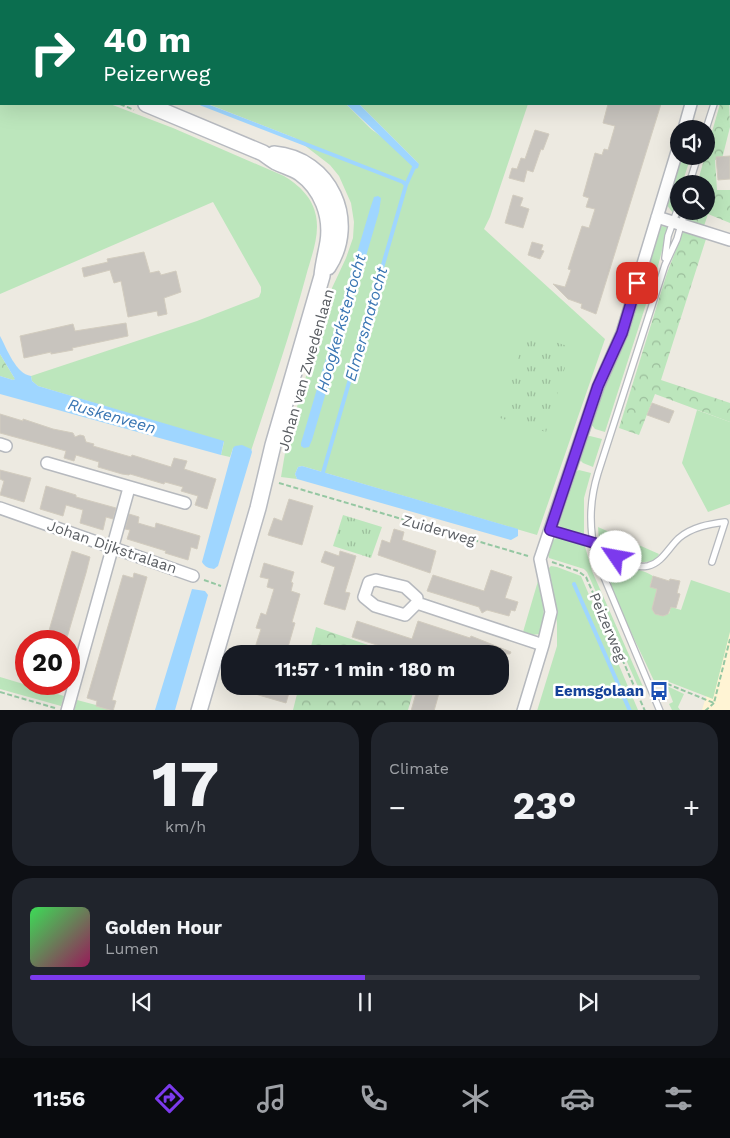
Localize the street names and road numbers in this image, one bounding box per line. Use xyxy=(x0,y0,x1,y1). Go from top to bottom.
street label: Johan van Zwedenlaan xyxy=(274,287,338,453)
street label: Zuiderweg xyxy=(400,511,478,549)
street label: Johan Dijkstralaan xyxy=(45,516,179,578)
street label: Peizerweg xyxy=(585,590,631,664)

